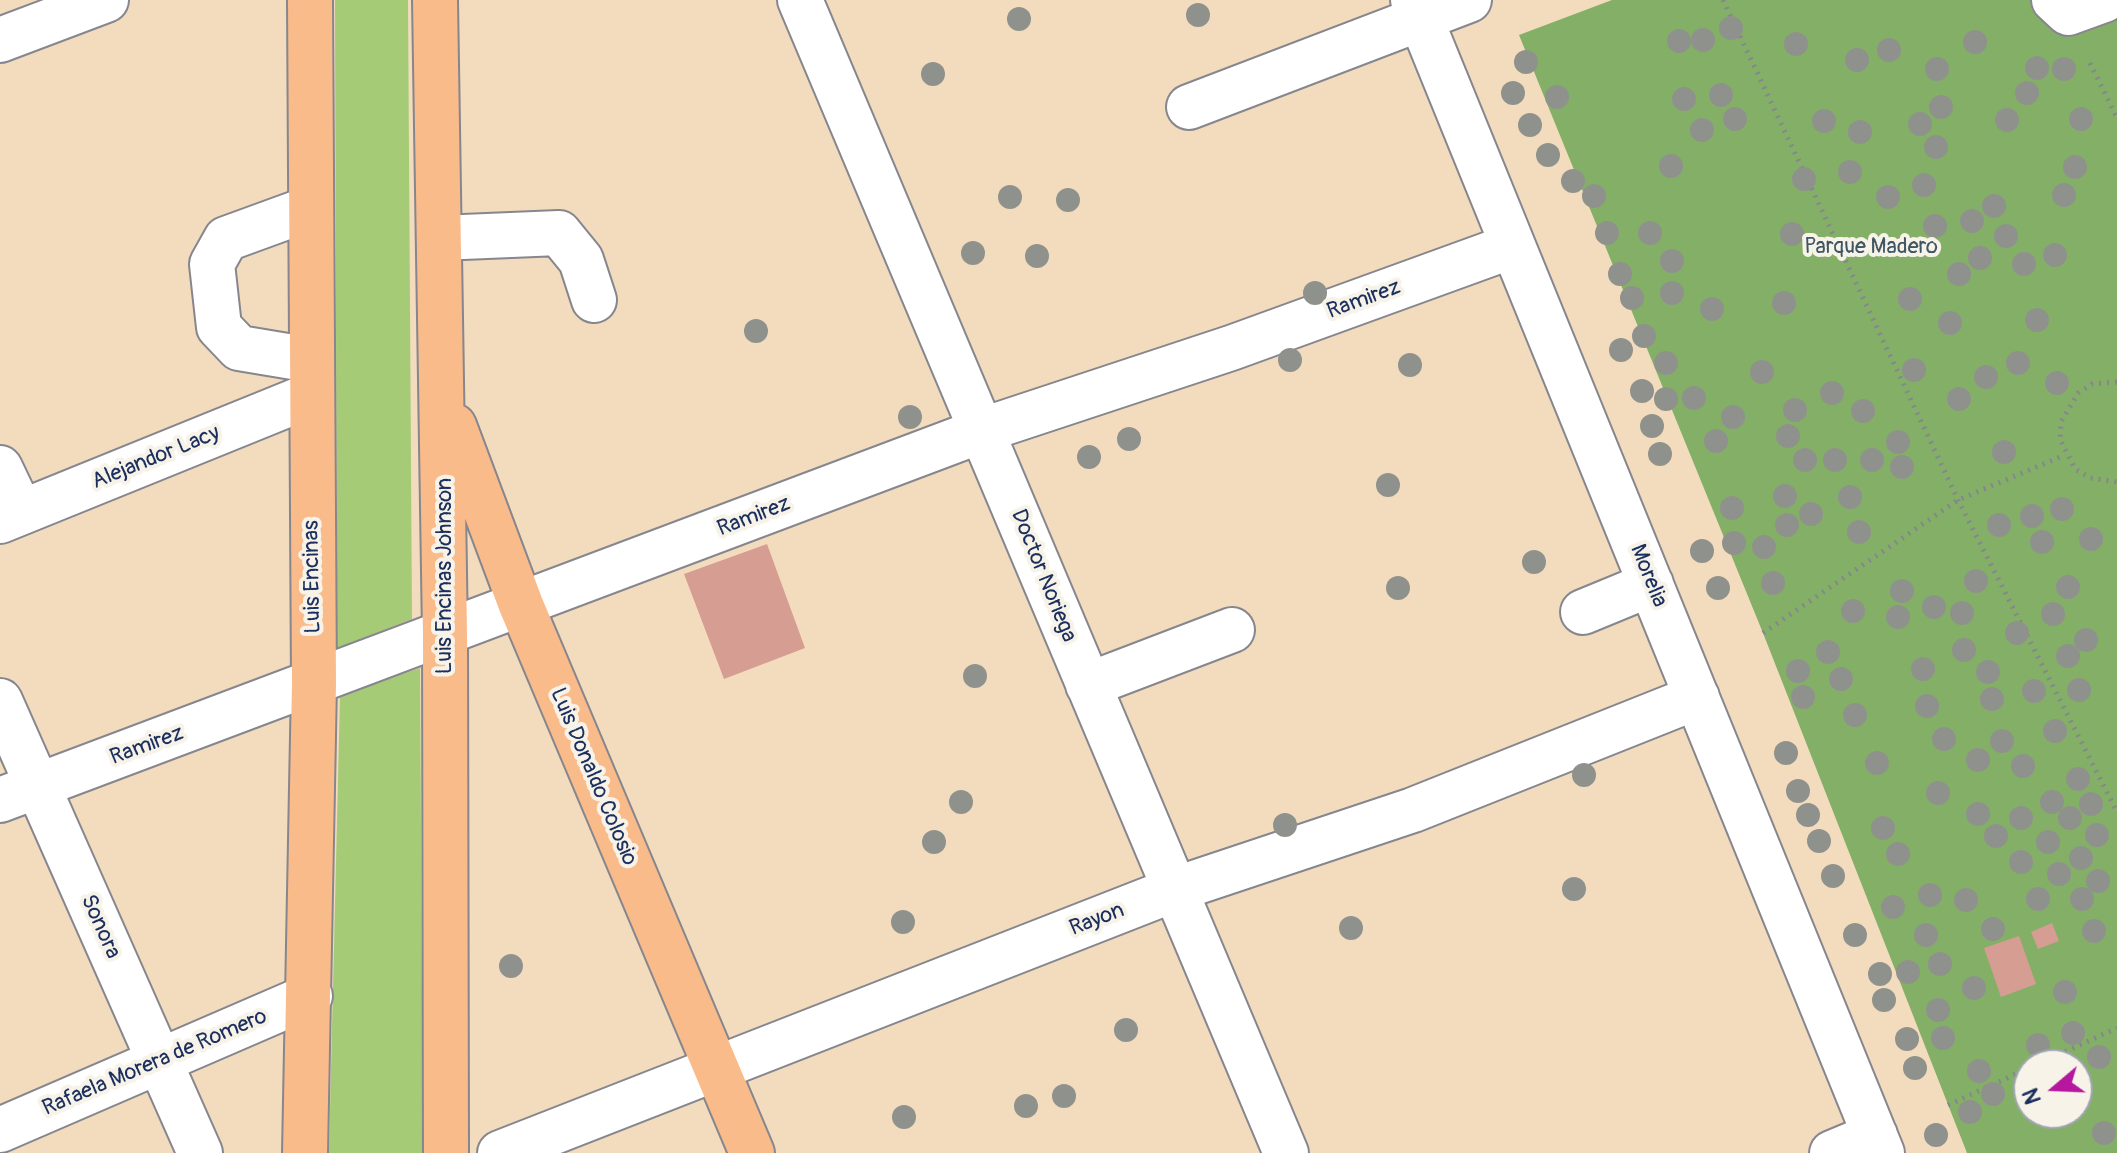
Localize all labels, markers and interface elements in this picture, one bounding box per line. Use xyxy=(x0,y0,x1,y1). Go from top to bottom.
park label: Parque Madero xyxy=(1804,234,1938,260)
street label: Ramirez xyxy=(1324,275,1404,325)
street label: Alejandor Lacy xyxy=(88,420,224,496)
street label: Luis Encinas Johnson xyxy=(432,478,458,674)
street label: Ramirez xyxy=(714,491,794,543)
street label: Doctor Noriega xyxy=(1004,506,1082,646)
street label: Luis Encinas xyxy=(299,520,327,634)
street label: Morelia xyxy=(1624,541,1672,611)
street label: Luis Donaldo Colosio xyxy=(544,684,642,870)
street label: Ramirez xyxy=(107,721,187,771)
street label: Sonora xyxy=(74,891,126,963)
street label: Rayon xyxy=(1066,898,1128,942)
street label: Rafaela Morera de Romero xyxy=(39,1004,271,1122)
north arrow xyxy=(2013,1049,2093,1129)
text: N xyxy=(2017,1085,2048,1108)

